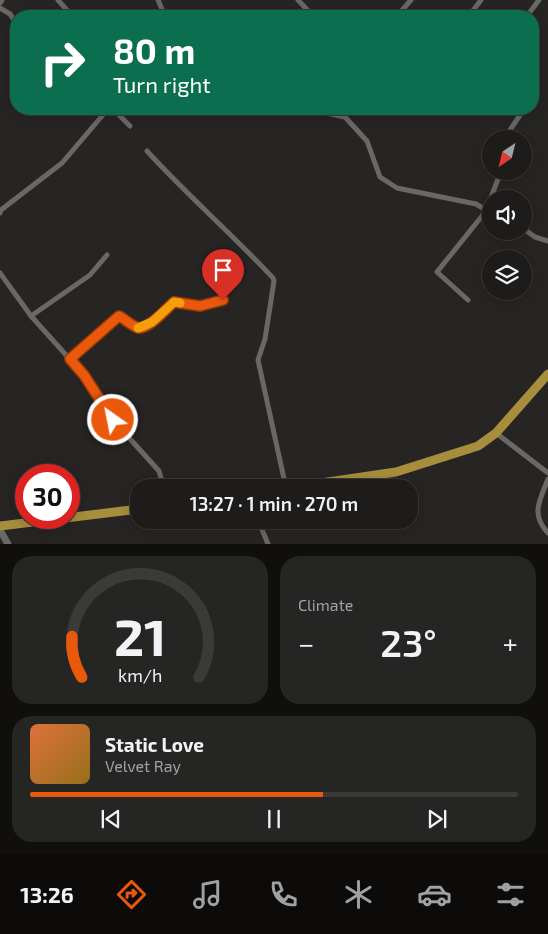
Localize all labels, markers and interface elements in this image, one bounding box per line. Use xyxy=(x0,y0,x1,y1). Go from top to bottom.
text: 80 m xyxy=(113,29,195,71)
icon: right xyxy=(30,30,95,95)
text: Turn right xyxy=(113,71,211,97)
north arrow xyxy=(482,130,532,180)
map controls xyxy=(482,130,532,300)
button: sound xyxy=(482,190,532,240)
pin xyxy=(202,249,244,300)
button: layers xyxy=(482,250,532,300)
icon: arrive xyxy=(209,256,237,284)
position arrow xyxy=(86,393,138,445)
speed limit sign: 30 xyxy=(15,464,80,529)
text: 13:27 · 1 min · 270 m xyxy=(190,492,358,515)
text: Climate xyxy=(298,595,353,614)
text: 21 xyxy=(114,604,166,666)
text: 23° xyxy=(380,619,437,665)
text: − xyxy=(298,626,314,660)
text: + xyxy=(503,626,518,660)
text: km/h xyxy=(118,664,162,686)
text: Static Love xyxy=(105,733,204,756)
text: Velvet Ray xyxy=(105,756,181,775)
icon: previous xyxy=(97,805,125,833)
icon: pause xyxy=(260,805,288,833)
icon: next xyxy=(423,805,451,833)
icon: directions xyxy=(114,877,149,912)
icon: music xyxy=(190,877,225,912)
icon: phone xyxy=(266,877,301,912)
icon: climate xyxy=(341,877,376,912)
icon: car xyxy=(417,877,452,912)
icon: filters xyxy=(493,877,528,912)
text: 13:26 xyxy=(20,881,74,907)

